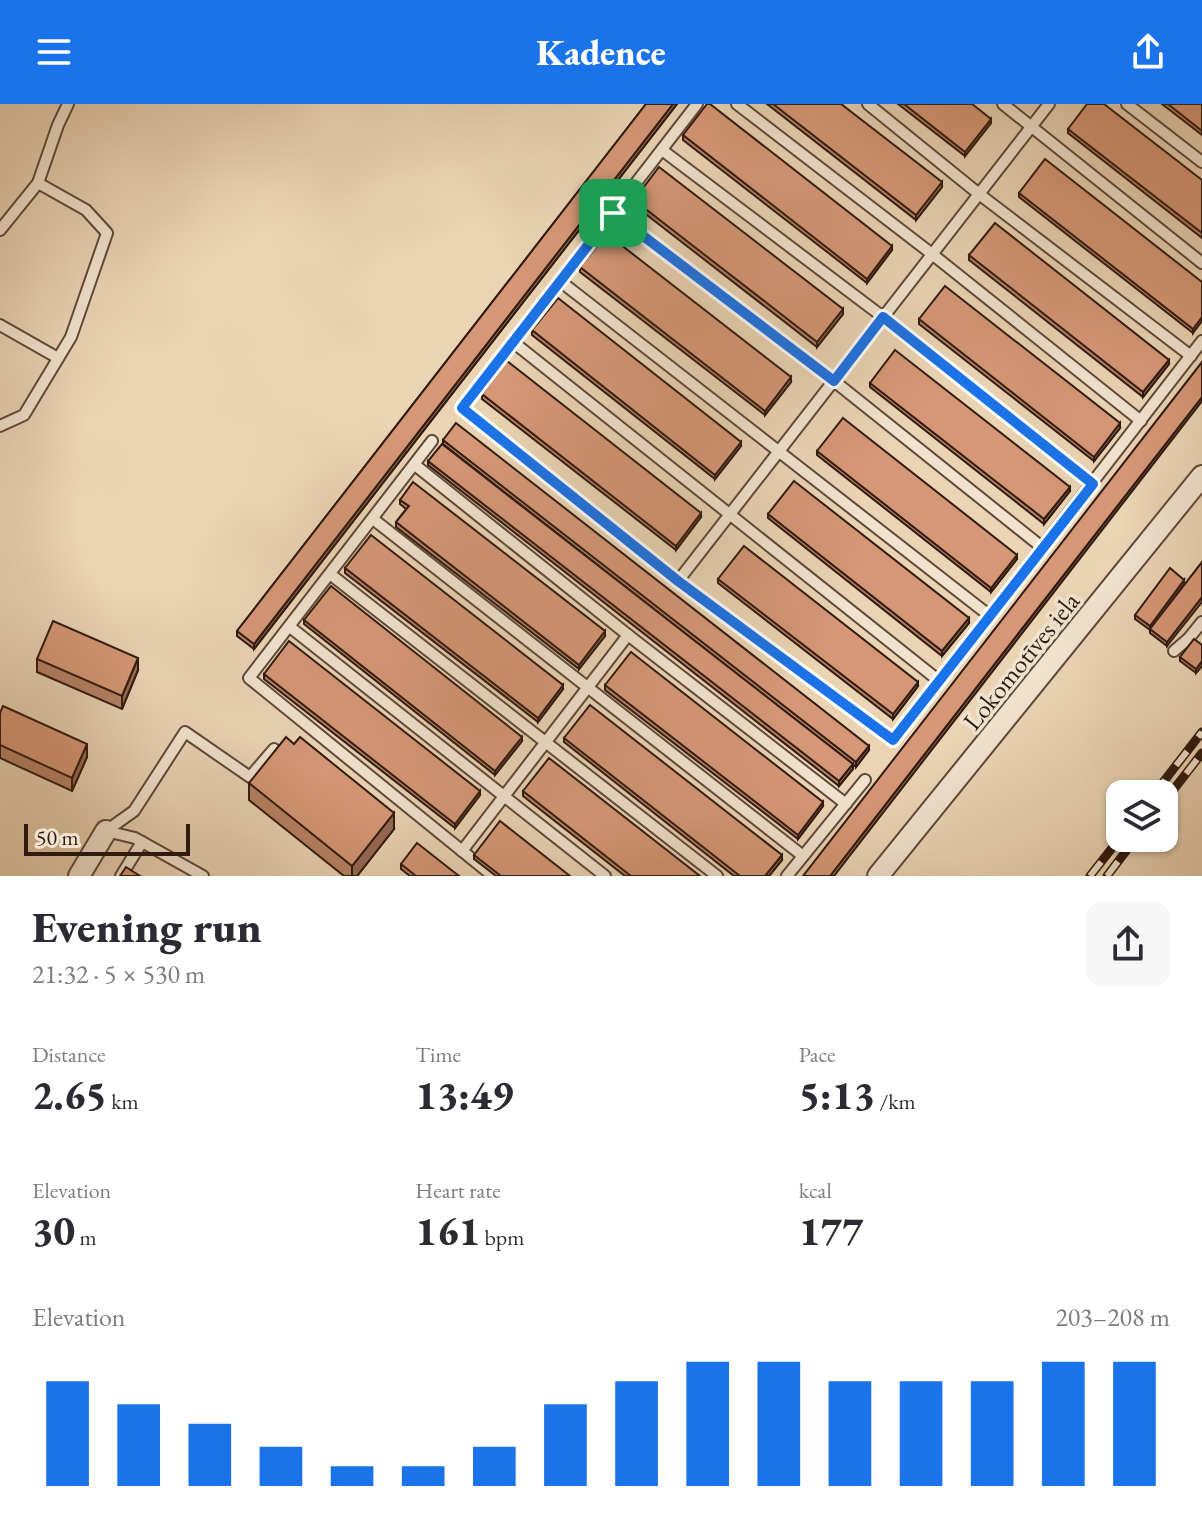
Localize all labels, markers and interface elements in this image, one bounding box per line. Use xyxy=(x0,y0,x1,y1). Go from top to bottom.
text: Kadence xyxy=(536,29,666,76)
icon: menu xyxy=(32,30,76,74)
icon: share xyxy=(1126,30,1170,74)
pin xyxy=(579,179,647,247)
icon: arrive xyxy=(591,191,635,235)
street label: Lokomotīves iela xyxy=(955,585,1087,737)
map controls xyxy=(1106,780,1178,852)
button: layers xyxy=(1106,780,1178,852)
scale bar xyxy=(24,820,190,856)
text: 50 m xyxy=(36,823,79,852)
text: Evening run xyxy=(32,898,262,955)
button: share xyxy=(1086,902,1170,986)
text: 21:32 · 5 × 530 m xyxy=(32,957,205,991)
text: Distance xyxy=(32,1040,105,1069)
text: Time xyxy=(415,1040,461,1069)
text: Pace xyxy=(799,1040,836,1069)
text: 2.65 xyxy=(32,1069,107,1121)
text: 13:49 xyxy=(415,1069,513,1121)
text: 5:13 xyxy=(799,1069,875,1121)
text: km xyxy=(107,1087,139,1116)
text: /km xyxy=(875,1087,916,1116)
text: Elevation xyxy=(32,1176,111,1205)
text: Heart rate xyxy=(415,1176,501,1205)
text: kcal xyxy=(799,1176,832,1205)
text: 30 xyxy=(32,1205,75,1257)
text: 161 xyxy=(415,1205,480,1257)
text: 177 xyxy=(799,1205,863,1257)
text: m xyxy=(75,1223,97,1252)
text: bpm xyxy=(480,1223,524,1252)
text: Elevation xyxy=(32,1300,126,1334)
text: 203–208 m xyxy=(1055,1300,1170,1334)

